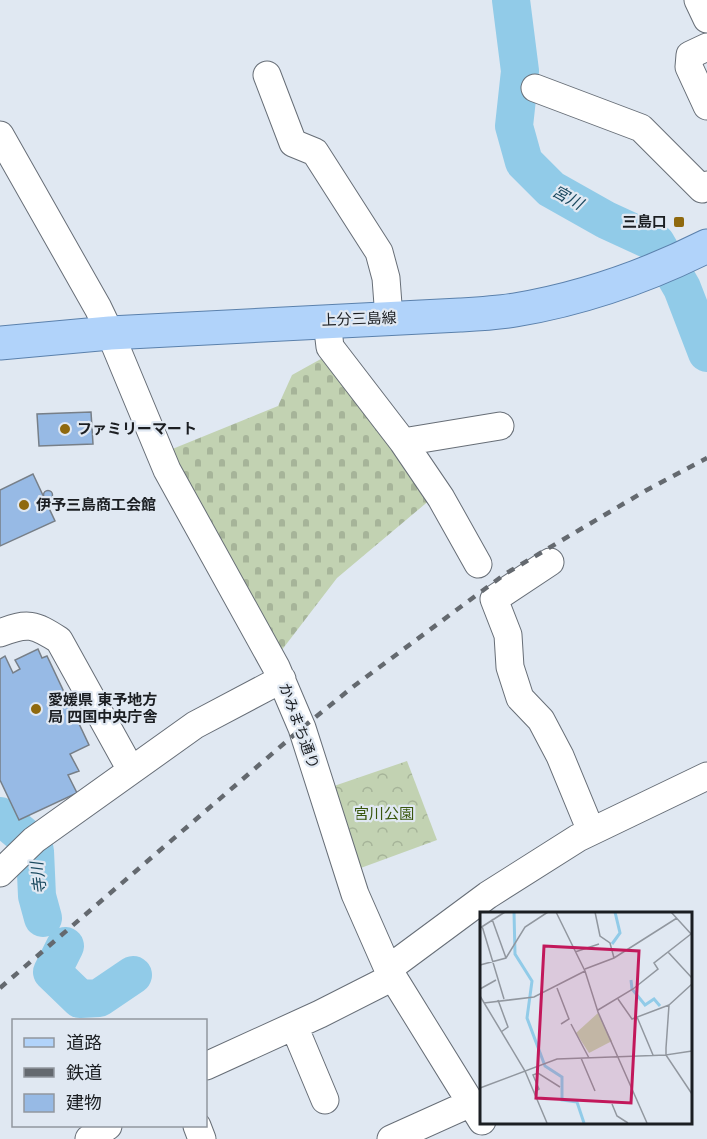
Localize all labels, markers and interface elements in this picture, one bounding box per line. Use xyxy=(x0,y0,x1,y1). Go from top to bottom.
water label: 宮川 xyxy=(549,181,588,214)
place label: 三島口 xyxy=(622,213,667,231)
marker: 三島口 xyxy=(672,215,686,229)
street label: 上分三島線 xyxy=(321,309,397,329)
place label: ファミリーマート xyxy=(77,420,197,438)
marker: ファミリーマート xyxy=(58,422,72,436)
place label: 伊予三島商工会館 xyxy=(36,496,156,514)
marker: 伊予三島商工会館 xyxy=(17,498,31,512)
street label: かみまち通り xyxy=(275,681,323,771)
place label: 愛媛県 東予地方 局 四国中央庁舎 xyxy=(48,691,158,726)
marker: 愛媛県 東予地方 局 四国中央庁舎 xyxy=(29,702,43,716)
park label: 宮川公園 xyxy=(354,805,414,823)
water label: 寺川 xyxy=(27,859,50,895)
inset map xyxy=(480,912,692,1124)
legend xyxy=(12,1019,207,1127)
text: 道路 xyxy=(66,1032,102,1053)
text: 鉄道 xyxy=(66,1062,102,1083)
text: 建物 xyxy=(66,1092,102,1113)

